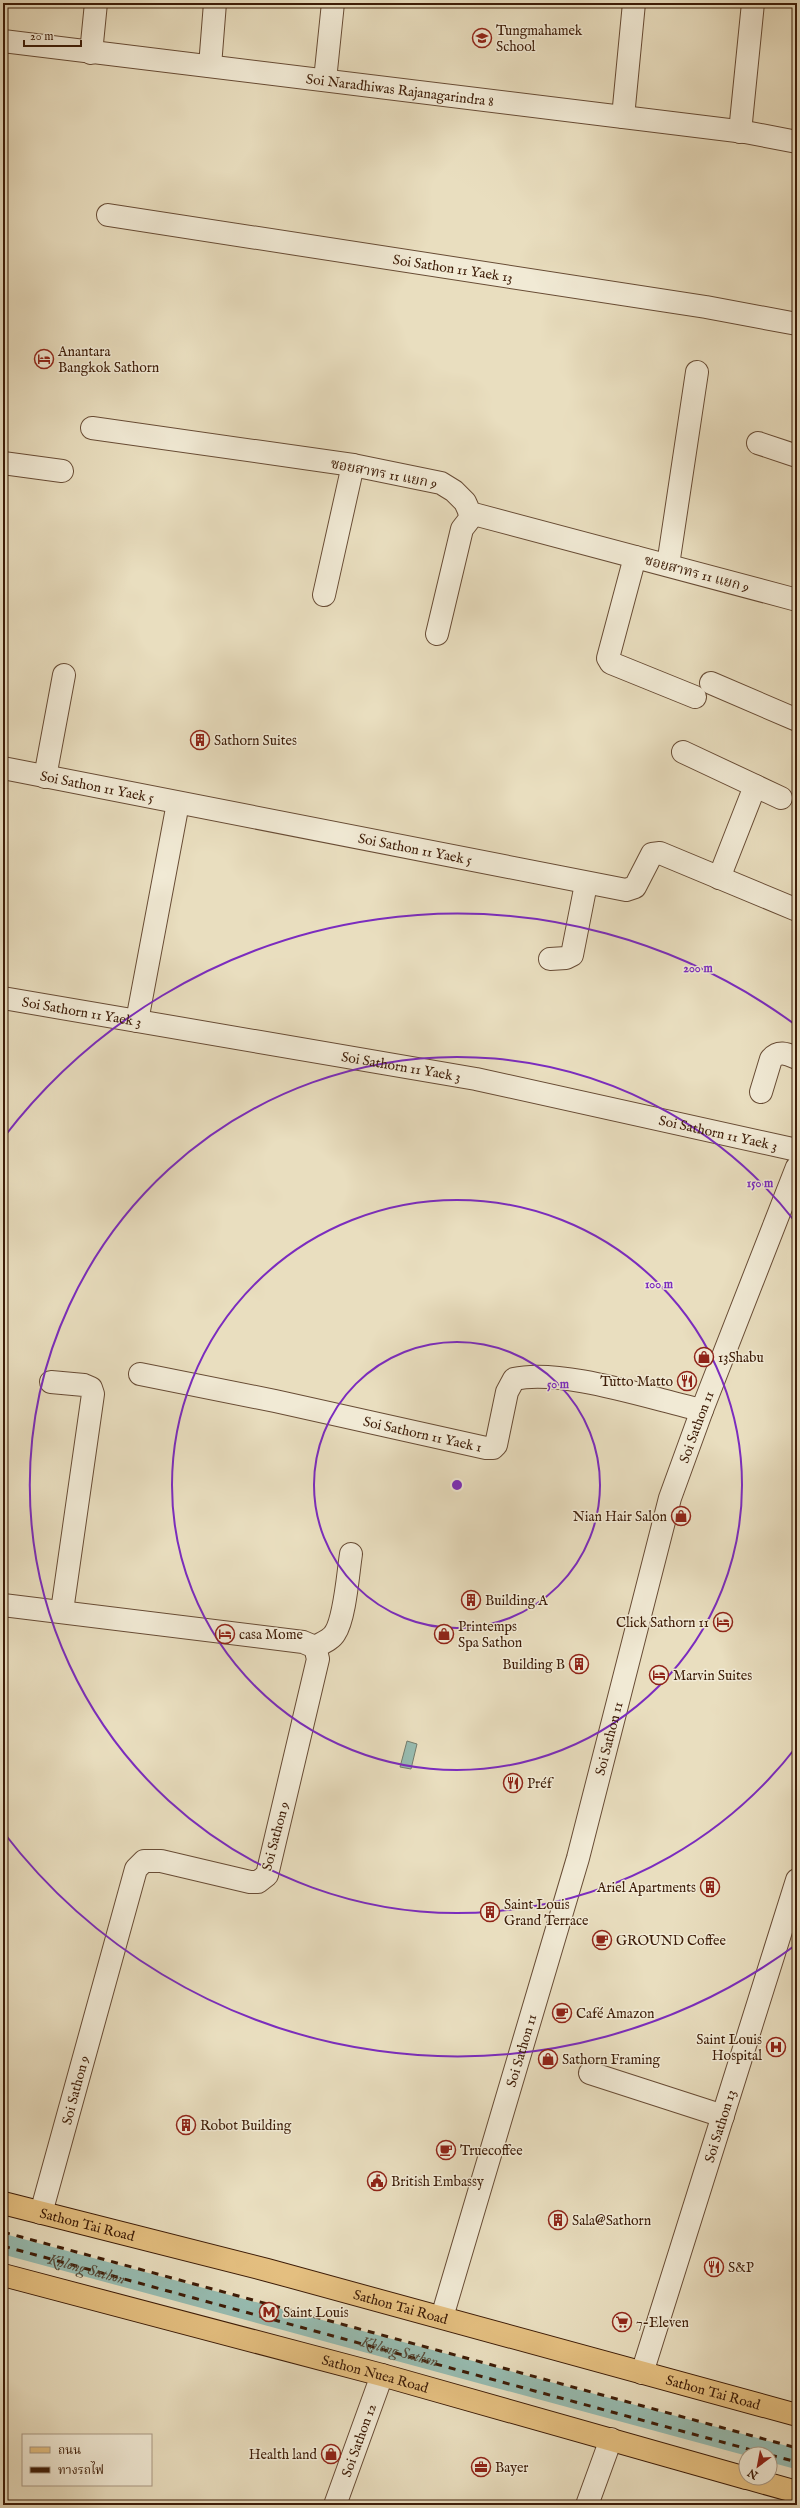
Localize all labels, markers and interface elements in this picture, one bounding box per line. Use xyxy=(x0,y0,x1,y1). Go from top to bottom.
scale bar xyxy=(24,22,81,48)
place label: Tungmahamek School xyxy=(496,22,583,56)
school or university icon: Tungmahamek School xyxy=(471,27,493,49)
text: 20 m xyxy=(30,29,53,44)
street label: Soi Naradhiwas Rajanagarindra 8 xyxy=(305,70,495,111)
street label: Soi Sathon 11 Yaek 13 xyxy=(392,251,514,287)
place label: Anantara Bangkok Sathorn xyxy=(57,343,160,377)
hotel icon: Anantara Bangkok Sathorn xyxy=(33,348,55,370)
street label: ซอยสาทร 11 แยก 9 xyxy=(329,455,439,493)
street label: ซอยสาทร 11 แยก 9 xyxy=(642,551,751,597)
building icon: Sathorn Suites xyxy=(189,729,211,751)
place label: Sathorn Suites xyxy=(214,732,297,750)
street label: Soi Sathon 11 Yaek 5 xyxy=(38,767,156,807)
street label: Soi Sathon 11 Yaek 5 xyxy=(356,830,474,870)
text: 200 m xyxy=(683,961,713,976)
street label: Soi Sathorn 11 Yaek 3 xyxy=(20,993,143,1032)
street label: Soi Sathorn 11 Yaek 3 xyxy=(340,1048,462,1086)
street label: Soi Sathorn 11 Yaek 3 xyxy=(657,1112,779,1155)
text: 150 m xyxy=(747,1176,774,1191)
text: 100 m xyxy=(645,1277,674,1292)
shop icon: 13Shabu xyxy=(693,1346,715,1368)
place label: 13Shabu xyxy=(718,1349,764,1367)
restaurant icon: Tutto Matto xyxy=(676,1370,698,1392)
place label: Tutto Matto xyxy=(600,1373,673,1391)
text: 50 m xyxy=(547,1377,570,1392)
street label: Soi Sathon 11 xyxy=(675,1389,719,1466)
street label: Soi Sathorn 11 Yaek 1 xyxy=(361,1413,484,1457)
centre of rings xyxy=(450,1478,464,1492)
shop icon: Nian Hair Salon xyxy=(670,1505,692,1527)
place label: Nian Hair Salon xyxy=(573,1508,668,1526)
building icon: Building A xyxy=(460,1589,482,1611)
place label: Building A xyxy=(485,1592,548,1610)
hotel icon: Click Sathorn 11 xyxy=(712,1611,734,1633)
place label: Click Sathorn 11 xyxy=(616,1614,709,1632)
place label: Printemps Spa Sathon xyxy=(458,1618,523,1652)
hotel icon: casa Mome xyxy=(214,1623,236,1645)
shop icon: Printemps Spa Sathon xyxy=(433,1623,455,1645)
place label: casa Mome xyxy=(239,1626,303,1644)
building icon: Building B xyxy=(568,1653,590,1675)
place label: Building B xyxy=(502,1656,565,1674)
hotel icon: Marvin Suites xyxy=(648,1664,670,1686)
place label: Marvin Suites xyxy=(673,1667,752,1685)
street label: Soi Sathon 11 xyxy=(591,1700,628,1778)
restaurant icon: Préf xyxy=(502,1772,524,1794)
place label: Préf xyxy=(527,1775,555,1793)
street label: Soi Sathon 9 xyxy=(258,1800,294,1873)
building icon: Ariel Apartments xyxy=(699,1876,721,1898)
place label: Ariel Apartments xyxy=(596,1879,696,1897)
place label: Saint Louis Grand Terrace xyxy=(504,1896,589,1930)
building icon: Saint Louis Grand Terrace xyxy=(479,1901,501,1923)
cafe icon: GROUND Coffee xyxy=(591,1929,613,1951)
place label: GROUND Coffee xyxy=(616,1932,726,1950)
cafe icon: Café Amazon xyxy=(551,2002,573,2024)
place label: Café Amazon xyxy=(576,2005,655,2023)
street label: Soi Sathon 11 xyxy=(503,2012,541,2089)
place label: Saint Louis Hospital xyxy=(696,2031,762,2065)
hospital icon: Saint Louis Hospital xyxy=(765,2036,787,2058)
shop icon: Sathorn Framing xyxy=(537,2048,559,2070)
place label: Sathorn Framing xyxy=(562,2051,661,2069)
street label: Soi Sathon 9 xyxy=(58,2054,94,2127)
street label: Soi Sathon 13 xyxy=(701,2088,741,2165)
building icon: Robot Building xyxy=(175,2114,197,2136)
place label: Robot Building xyxy=(200,2117,292,2135)
cafe icon: Truecoffee xyxy=(435,2139,457,2161)
place label: Truecoffee xyxy=(460,2142,523,2160)
public building icon: British Embassy xyxy=(366,2170,388,2192)
place label: British Embassy xyxy=(391,2173,484,2191)
street label: Sathon Tai Road xyxy=(38,2205,137,2246)
building icon: Sala@Sathorn xyxy=(547,2209,569,2231)
place label: Sala@Sathorn xyxy=(572,2212,652,2230)
water label: Khlong Sathon xyxy=(45,2249,128,2289)
restaurant icon: S&P xyxy=(703,2256,725,2278)
place label: S&P xyxy=(728,2259,754,2277)
street label: Sathon Tai Road xyxy=(351,2286,450,2329)
metro station icon: Saint Louis xyxy=(258,2301,280,2323)
place label: Saint Louis xyxy=(283,2304,349,2322)
supermarket icon: 7-Eleven xyxy=(611,2311,633,2333)
place label: 7-Eleven xyxy=(636,2314,690,2332)
water label: Khlong Sathon xyxy=(358,2332,440,2371)
street label: Sathon Nuea Road xyxy=(320,2351,431,2398)
street label: Sathon Tai Road xyxy=(664,2372,763,2415)
street label: Soi Sathon 12 xyxy=(338,2401,381,2480)
legend xyxy=(22,2434,152,2486)
text: ถนน xyxy=(58,2443,81,2458)
shop icon: Health land xyxy=(320,2443,342,2465)
place label: Health land xyxy=(249,2446,318,2464)
north arrow xyxy=(738,2446,778,2486)
office icon: Bayer xyxy=(470,2456,492,2478)
place label: Bayer xyxy=(495,2459,528,2477)
text: ทางรถไฟ xyxy=(58,2461,104,2478)
text: N xyxy=(745,2465,762,2483)

